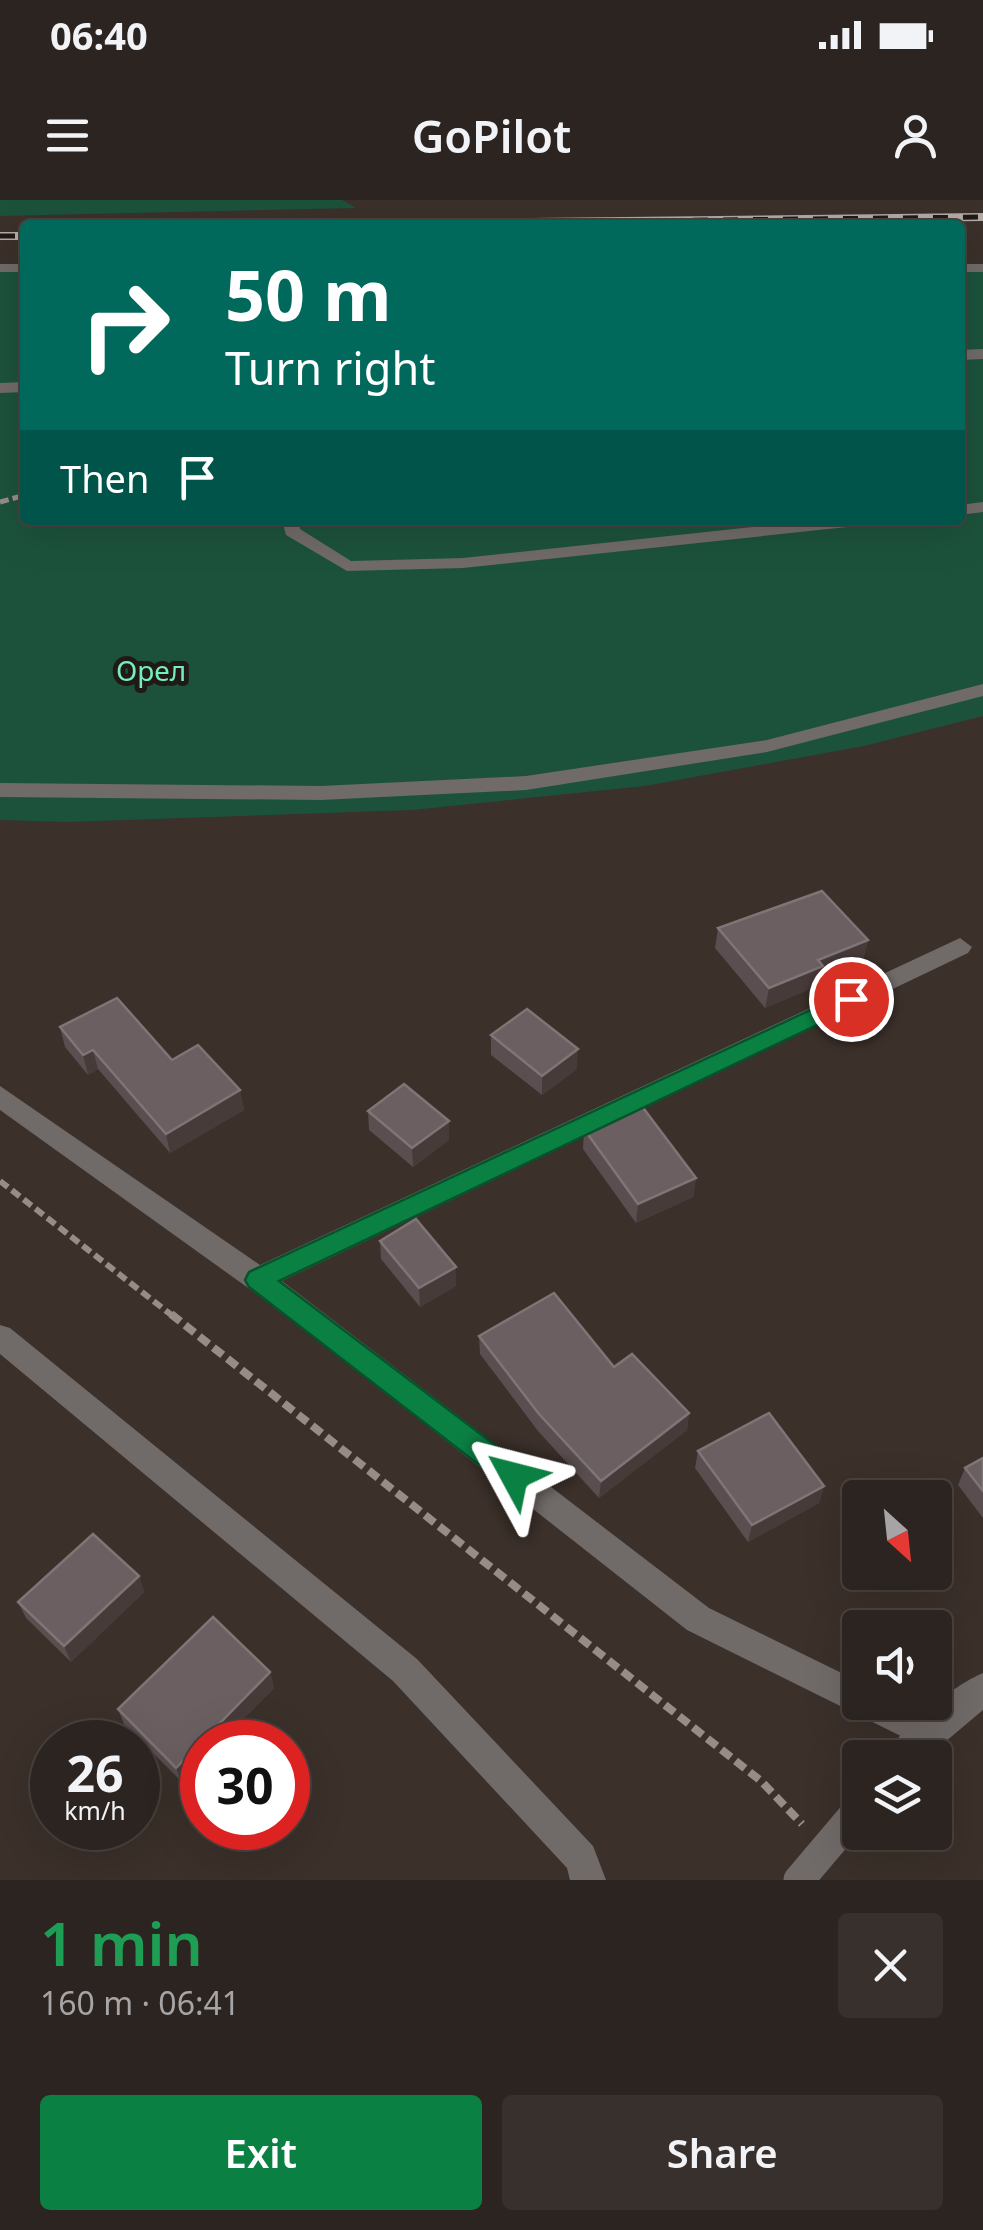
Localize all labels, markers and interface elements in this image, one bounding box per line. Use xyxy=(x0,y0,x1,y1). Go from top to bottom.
text: 06:40 xyxy=(50,9,148,61)
text: GoPilot xyxy=(412,105,571,166)
icon: menu xyxy=(40,108,95,163)
icon: person xyxy=(888,108,943,163)
text: 50 m xyxy=(225,246,392,342)
icon: right xyxy=(60,260,190,390)
text: Turn right xyxy=(225,337,436,398)
icon: arrive xyxy=(170,450,225,505)
text: Then xyxy=(60,452,150,504)
park label: Орел xyxy=(116,651,186,689)
pin xyxy=(809,957,894,1042)
icon: arrive xyxy=(824,972,879,1027)
position arrow xyxy=(462,1424,566,1528)
north arrow xyxy=(842,1480,952,1590)
map controls xyxy=(842,1480,952,1850)
button: sound xyxy=(842,1610,952,1720)
speed limit sign: 30 xyxy=(180,1720,310,1850)
text: 26 xyxy=(66,1739,124,1807)
button: layers xyxy=(842,1740,952,1850)
text: km/h xyxy=(64,1793,126,1827)
text: 1 min xyxy=(40,1902,203,1984)
button: close xyxy=(838,1913,943,2018)
text: 160 m · 06:41 xyxy=(40,1981,240,2024)
button: Exit xyxy=(40,2095,482,2210)
button: Share xyxy=(502,2095,943,2210)

